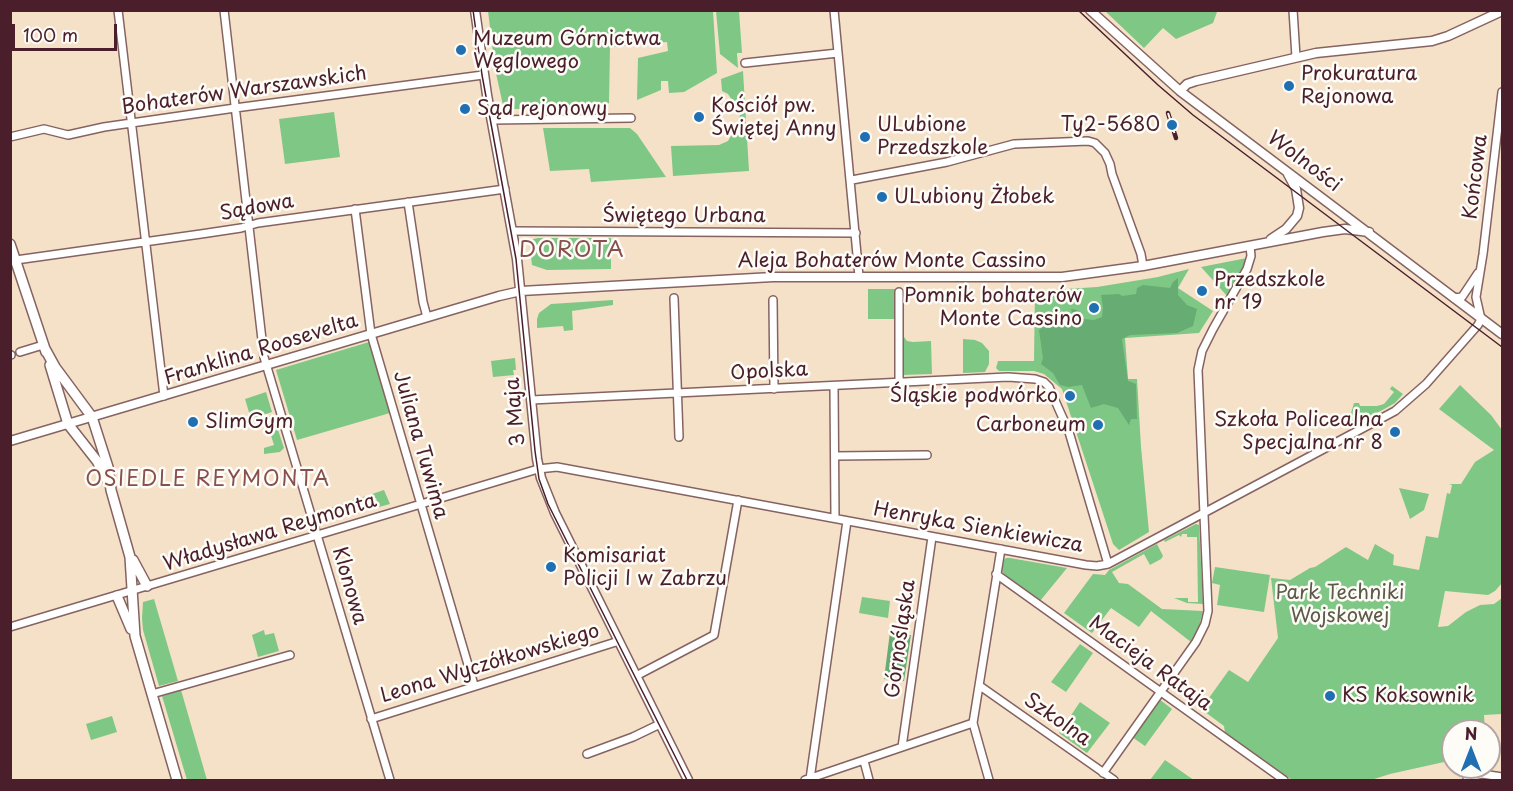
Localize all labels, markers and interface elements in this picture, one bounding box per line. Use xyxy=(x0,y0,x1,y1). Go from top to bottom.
scale bar xyxy=(15,12,120,50)
text: 100 m xyxy=(23,21,78,48)
place label: Muzeum Górnictwa Węglowego xyxy=(473,27,661,74)
marker: Muzeum Górnictwa Węglowego xyxy=(454,43,468,57)
street label: Bohaterów Warszawskich xyxy=(120,62,368,120)
place label: Prokuratura Rejonowa xyxy=(1301,62,1417,109)
marker: Prokuratura Rejonowa xyxy=(1282,79,1296,93)
place label: Kościół pw. Świętej Anny xyxy=(711,94,836,141)
place label: Sąd rejonowy xyxy=(477,97,607,121)
marker: Sąd rejonowy xyxy=(458,102,472,116)
marker: Kościół pw. Świętej Anny xyxy=(692,110,706,124)
place label: ULubione Przedszkole xyxy=(877,113,988,160)
place label: Ty2-5680 xyxy=(1061,113,1160,137)
marker: Ty2-5680 xyxy=(1165,118,1179,132)
street label: Wolności xyxy=(1262,126,1346,198)
marker: ULubione Przedszkole xyxy=(858,130,872,144)
street label: Końcowa xyxy=(1459,133,1493,221)
place label: ULubiony Żłobek xyxy=(894,185,1054,209)
street label: Sądowa xyxy=(218,190,296,226)
marker: ULubiony Żłobek xyxy=(875,190,889,204)
street label: Świętego Urbana xyxy=(602,204,766,228)
district label: DOROTA xyxy=(520,238,624,264)
street label: Aleja Bohaterów Monte Cassino xyxy=(738,249,1046,273)
place label: Przedszkole nr 19 xyxy=(1214,268,1325,315)
place label: Pomnik bohaterów Monte Cassino xyxy=(904,284,1082,331)
marker: Przedszkole nr 19 xyxy=(1195,284,1209,298)
marker: Pomnik bohaterów Monte Cassino xyxy=(1087,301,1101,315)
street label: Franklina Roosevelta xyxy=(161,309,361,391)
street label: Opolska xyxy=(730,358,808,386)
street label: Juliana Tuwima xyxy=(387,368,453,522)
street label: 3 Maja xyxy=(501,377,531,447)
place label: Śląskie podwórko xyxy=(890,384,1058,408)
marker: Śląskie podwórko xyxy=(1063,389,1077,403)
place label: Szkoła Policealna Specjalna nr 8 xyxy=(1214,408,1383,455)
place label: SlimGym xyxy=(205,410,293,434)
place label: Carboneum xyxy=(976,413,1086,437)
marker: SlimGym xyxy=(186,415,200,429)
marker: Carboneum xyxy=(1091,418,1105,432)
marker: Szkoła Policealna Specjalna nr 8 xyxy=(1388,425,1402,439)
district label: OSIEDLE REYMONTA xyxy=(88,467,328,493)
street label: Władysława Reymonta xyxy=(161,489,379,577)
street label: Henryka Sienkiewicza xyxy=(871,498,1085,558)
street label: Klonowa xyxy=(326,544,372,628)
place label: Komisariat Policji I w Zabrzu xyxy=(563,544,727,591)
marker: Komisariat Policji I w Zabrzu xyxy=(544,560,558,574)
street label: Górnośląska xyxy=(881,578,921,700)
park label: Park Techniki Wojskowej xyxy=(1275,581,1405,628)
street label: Macieja Rataja xyxy=(1084,611,1216,717)
street label: Leona Wyczółkowskiego xyxy=(378,619,602,709)
place label: KS Koksownik xyxy=(1342,684,1474,708)
street label: Szkolna xyxy=(1019,688,1095,752)
marker: KS Koksownik xyxy=(1323,689,1337,703)
north arrow xyxy=(1441,719,1501,779)
text: N xyxy=(1465,721,1477,745)

